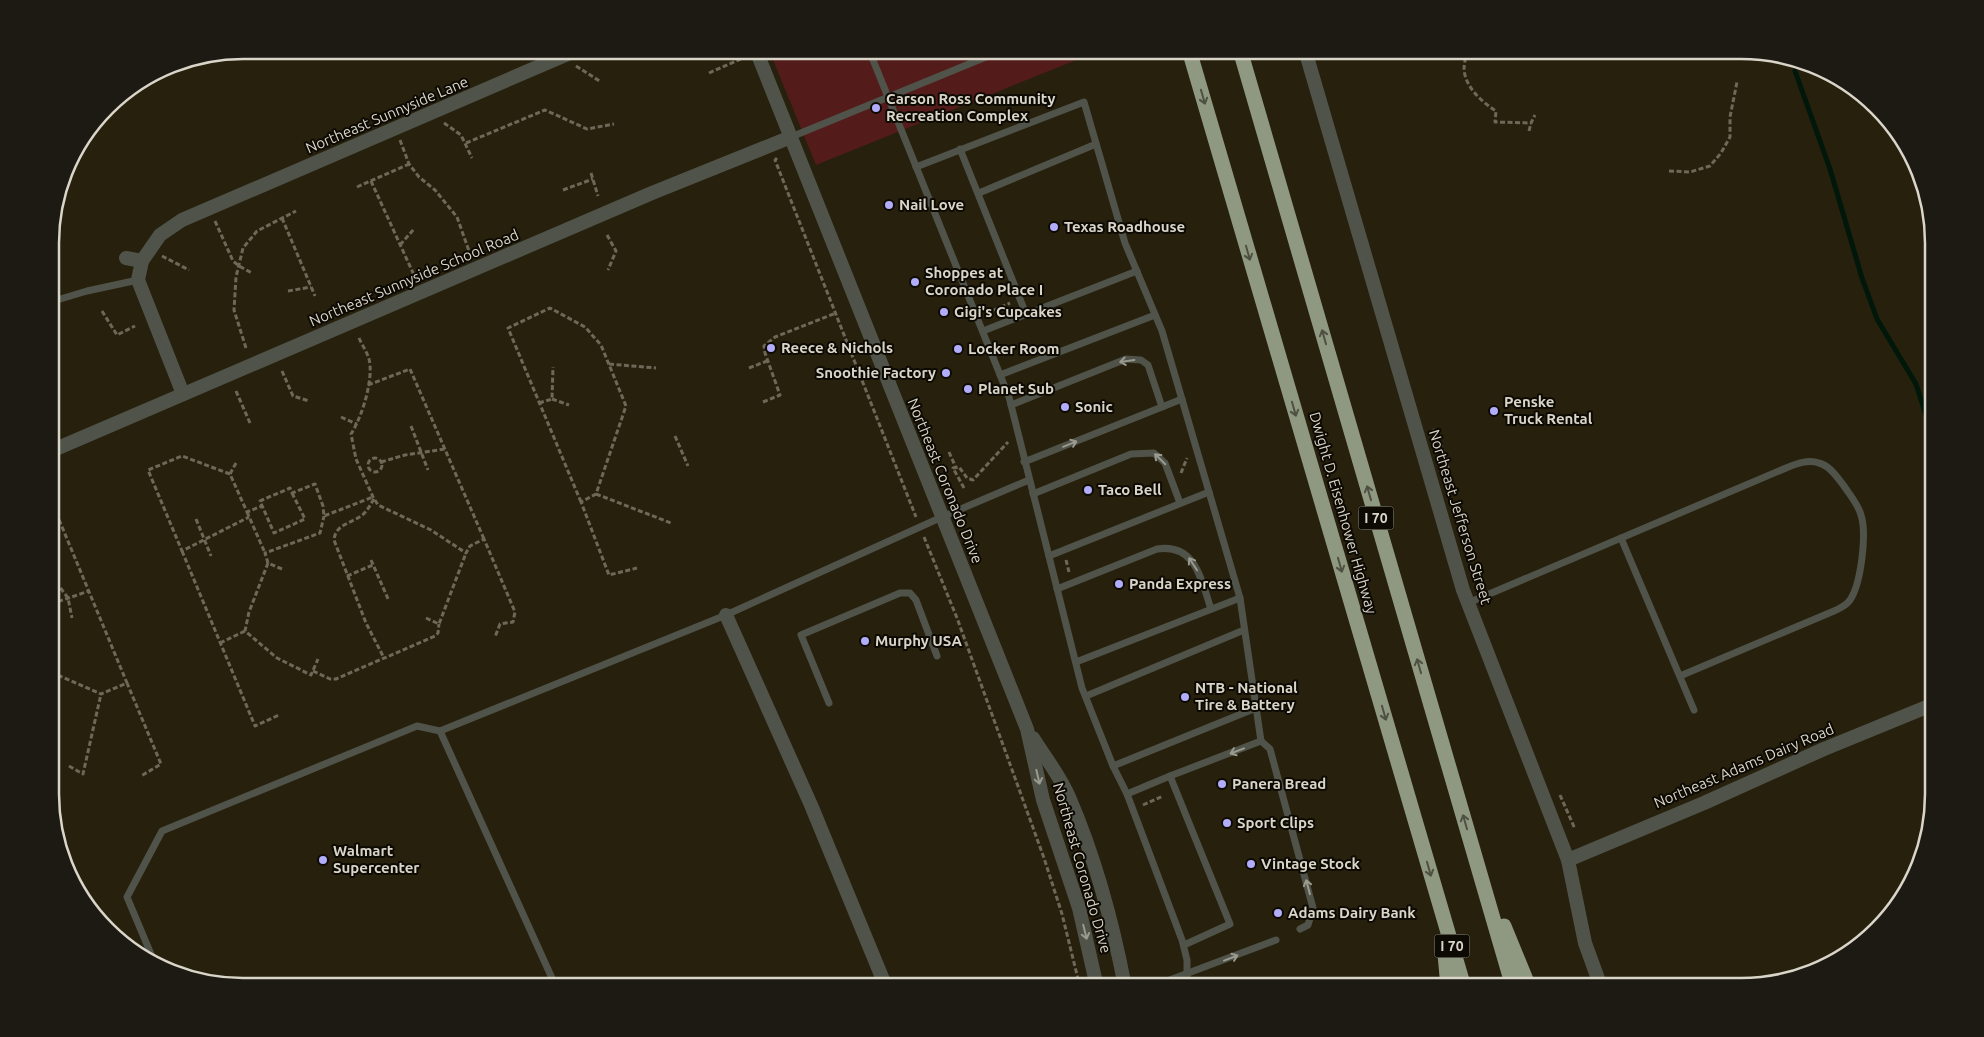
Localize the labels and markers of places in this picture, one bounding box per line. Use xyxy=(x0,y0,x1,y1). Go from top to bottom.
place label: Carson Ross Community Recreation Complex xyxy=(886,90,1055,124)
marker: Carson Ross Community Recreation Complex xyxy=(870,102,882,114)
place label: Nail Love xyxy=(899,196,964,213)
marker: Nail Love xyxy=(883,199,895,211)
place label: Texas Roadhouse xyxy=(1064,218,1185,235)
marker: Texas Roadhouse xyxy=(1048,221,1060,233)
place label: Shoppes at Coronado Place I xyxy=(925,264,1043,298)
marker: Shoppes at Coronado Place I xyxy=(909,276,921,288)
place label: Gigi's Cupcakes xyxy=(954,303,1062,320)
marker: Gigi's Cupcakes xyxy=(938,306,950,318)
place label: Reece & Nichols xyxy=(781,339,893,356)
place label: Locker Room xyxy=(968,340,1060,357)
marker: Reece & Nichols xyxy=(765,342,777,354)
marker: Locker Room xyxy=(952,343,964,355)
place label: Snoothie Factory xyxy=(816,364,936,381)
marker: Snoothie Factory xyxy=(940,367,952,379)
place label: Planet Sub xyxy=(978,380,1054,397)
marker: Planet Sub xyxy=(962,383,974,395)
place label: Penske Truck Rental xyxy=(1504,393,1593,427)
place label: Sonic xyxy=(1075,398,1113,415)
marker: Sonic xyxy=(1059,401,1071,413)
marker: Penske Truck Rental xyxy=(1488,405,1500,417)
place label: Taco Bell xyxy=(1098,481,1162,498)
marker: Taco Bell xyxy=(1082,484,1094,496)
place label: Panda Express xyxy=(1129,575,1231,592)
marker: Panda Express xyxy=(1113,578,1125,590)
place label: Murphy USA xyxy=(875,632,962,649)
marker: Murphy USA xyxy=(859,635,871,647)
place label: NTB - National Tire & Battery xyxy=(1195,679,1298,713)
marker: NTB - National Tire & Battery xyxy=(1179,691,1191,703)
place label: Panera Bread xyxy=(1232,775,1326,792)
marker: Panera Bread xyxy=(1216,778,1228,790)
place label: Sport Clips xyxy=(1237,814,1314,831)
marker: Sport Clips xyxy=(1221,817,1233,829)
place label: Walmart Supercenter xyxy=(333,842,420,876)
marker: Walmart Supercenter xyxy=(317,854,329,866)
place label: Vintage Stock xyxy=(1261,855,1360,872)
marker: Vintage Stock xyxy=(1245,858,1257,870)
place label: Adams Dairy Bank xyxy=(1288,904,1416,921)
marker: Adams Dairy Bank xyxy=(1272,907,1284,919)

